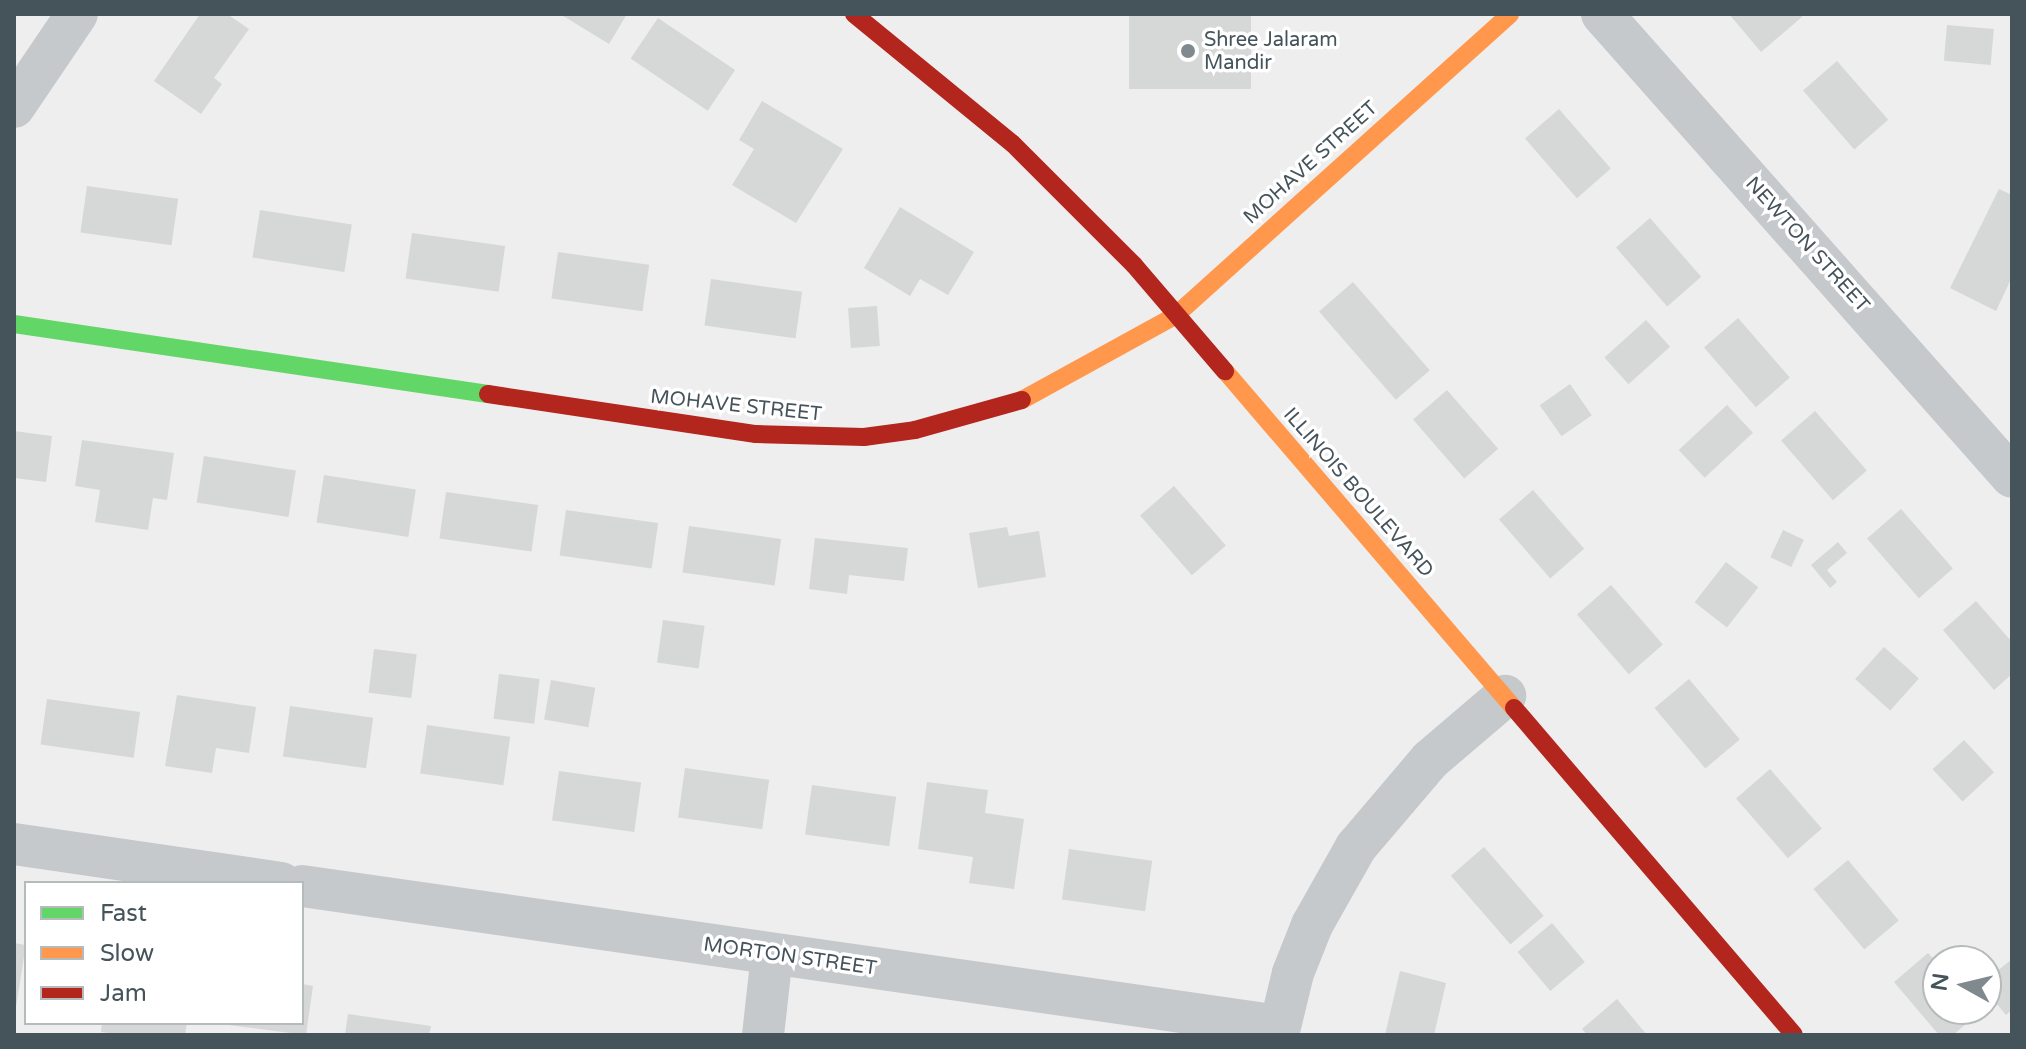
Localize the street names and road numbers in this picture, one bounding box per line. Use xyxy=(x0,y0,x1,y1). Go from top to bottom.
street label: MOHAVE STREET xyxy=(1239,96,1383,230)
street label: NEWTON STREET xyxy=(1740,172,1874,318)
street label: MOHAVE STREET xyxy=(649,385,823,427)
street label: ILLINOIS BOULEVARD xyxy=(1278,403,1438,583)
street label: MORTON STREET xyxy=(702,933,878,981)

